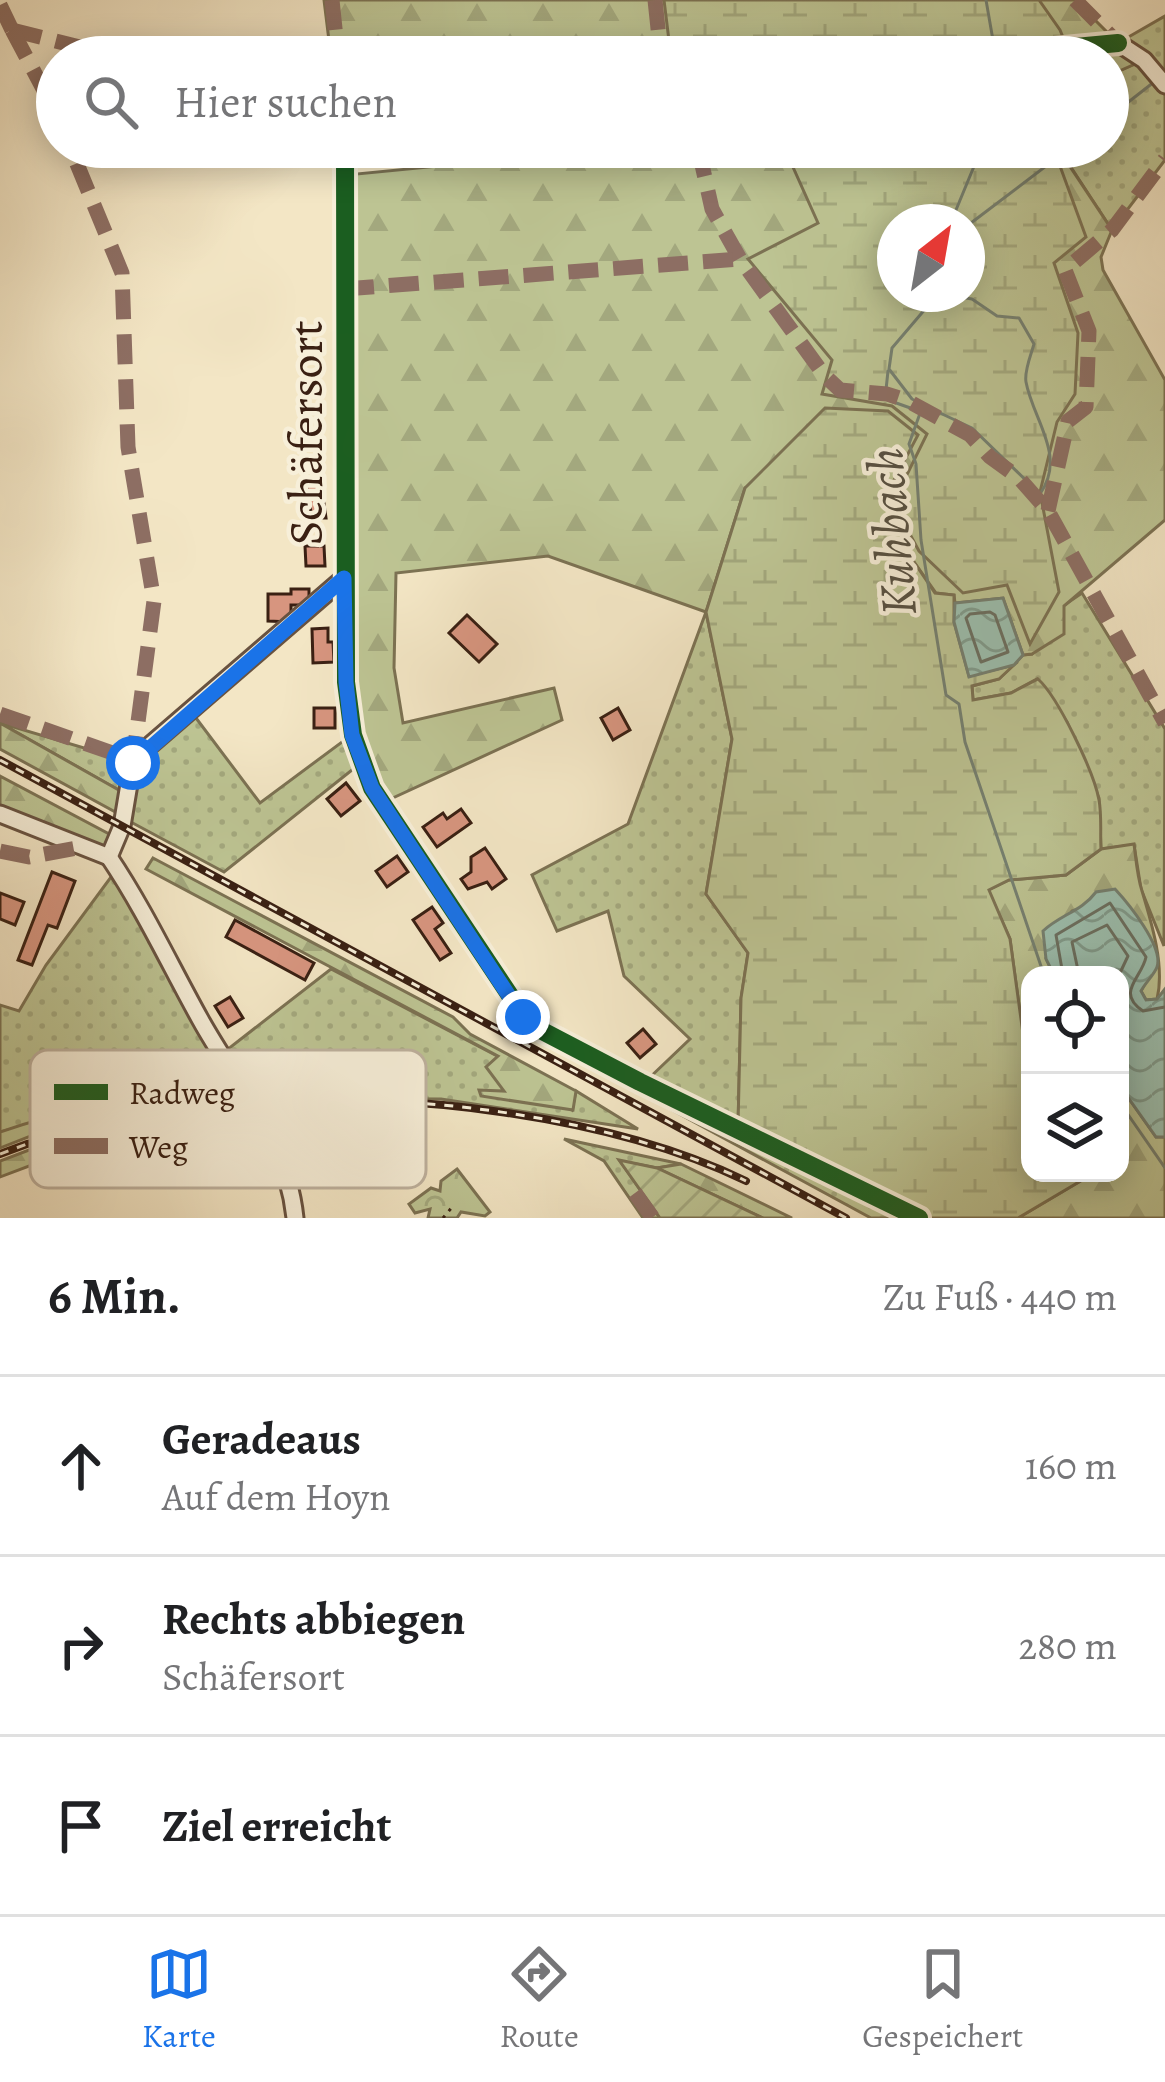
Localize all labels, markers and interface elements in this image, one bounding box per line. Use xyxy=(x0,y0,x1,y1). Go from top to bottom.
search box xyxy=(36,36,1129,168)
icon: search xyxy=(78,69,144,135)
text: Hier suchen xyxy=(174,71,397,133)
north arrow xyxy=(877,204,985,312)
street label: Schäfersort xyxy=(273,320,339,546)
water label: Kuhbach xyxy=(850,445,934,619)
route start xyxy=(106,736,160,790)
map controls xyxy=(1021,966,1129,1182)
button: locate xyxy=(1021,966,1129,1074)
route end xyxy=(496,990,550,1044)
legend xyxy=(30,1050,426,1188)
text: Radweg xyxy=(129,1070,236,1115)
button: layers xyxy=(1021,1074,1129,1182)
text: Weg xyxy=(128,1124,189,1169)
text: 6 Min. xyxy=(48,1261,181,1331)
text: Zu Fuß · 440 m xyxy=(883,1270,1117,1323)
text: Geradeaus xyxy=(162,1408,361,1470)
icon: ahead xyxy=(48,1433,114,1499)
text: 160 m xyxy=(1025,1439,1117,1492)
text: Auf dem Hoyn xyxy=(162,1470,390,1523)
text: Rechts abbiegen xyxy=(162,1588,465,1650)
icon: right xyxy=(48,1613,114,1679)
text: 280 m xyxy=(1019,1619,1117,1672)
text: Schäfersort xyxy=(162,1650,345,1703)
icon: arrive xyxy=(48,1793,114,1859)
text: Ziel erreicht xyxy=(162,1795,391,1857)
tab: Karte xyxy=(142,1941,216,2058)
tab: Route xyxy=(500,1941,579,2058)
tab: Gespeichert xyxy=(862,1941,1023,2058)

